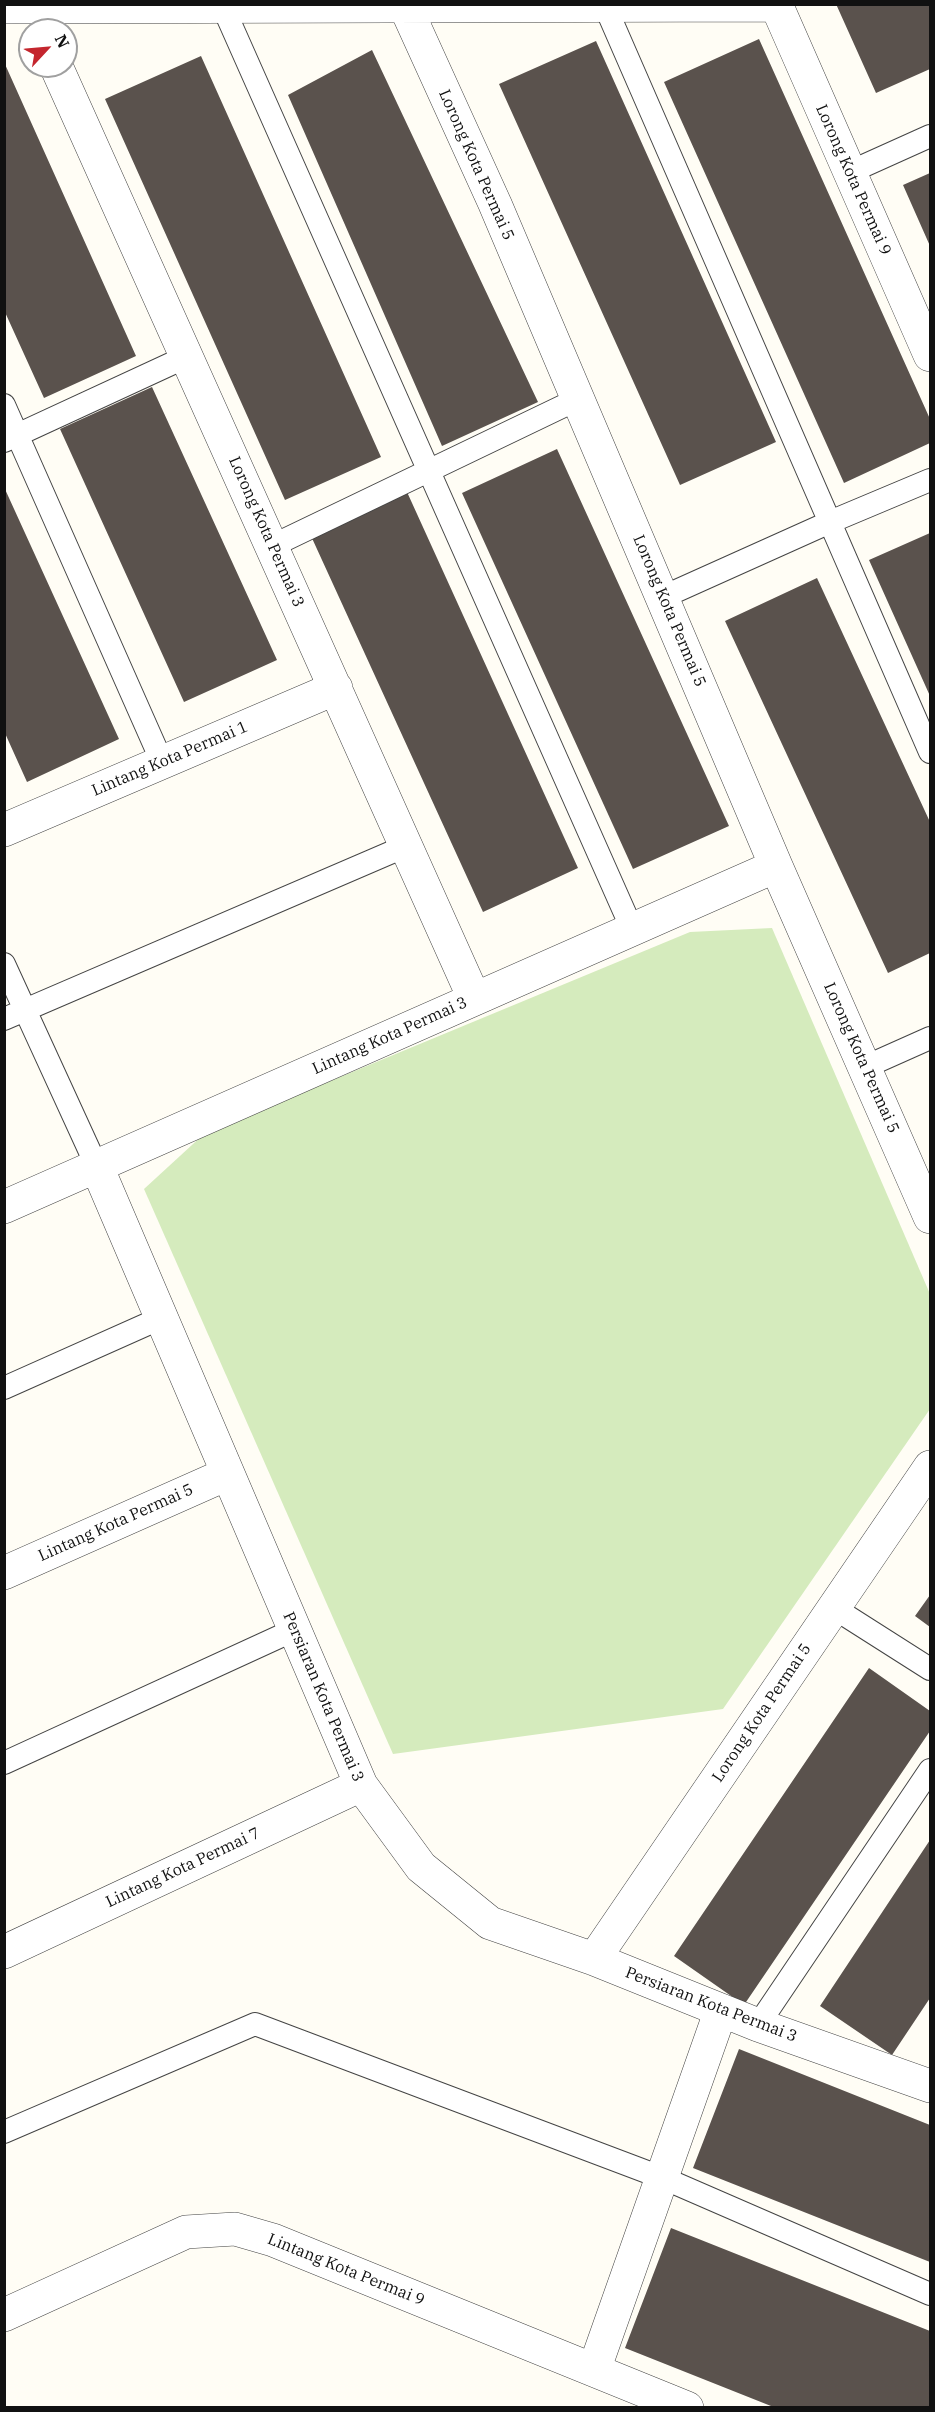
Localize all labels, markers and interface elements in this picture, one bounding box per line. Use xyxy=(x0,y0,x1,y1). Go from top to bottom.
north arrow xyxy=(18,18,78,78)
text: N xyxy=(51,31,74,51)
street label: Lorong Kota Permai 5 xyxy=(434,87,518,243)
street label: Lorong Kota Permai 9 xyxy=(811,102,895,258)
street label: Lorong Kota Permai 3 xyxy=(224,454,308,610)
street label: Lorong Kota Permai 5 xyxy=(628,532,710,690)
street label: Lintang Kota Permai 1 xyxy=(89,717,251,801)
street label: Lorong Kota Permai 5 xyxy=(819,980,903,1136)
street label: Lintang Kota Permai 3 xyxy=(310,993,470,1079)
street label: Lintang Kota Permai 5 xyxy=(36,1480,196,1566)
street label: Persiaran Kota Permai 3 xyxy=(279,1609,367,1785)
street label: Lorong Kota Permai 5 xyxy=(708,1640,816,1786)
street label: Lintang Kota Permai 7 xyxy=(103,1824,263,1912)
street label: Persiaran Kota Permai 3 xyxy=(622,1963,800,2047)
street label: Lintang Kota Permai 9 xyxy=(265,2230,427,2310)

